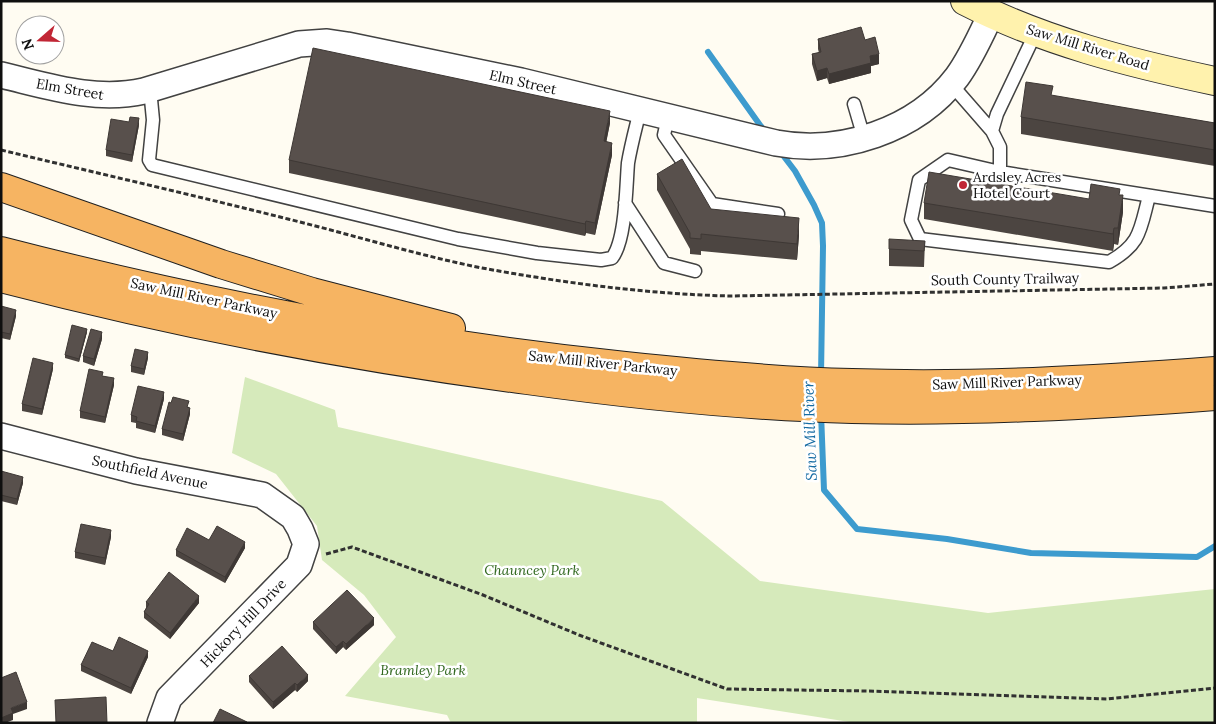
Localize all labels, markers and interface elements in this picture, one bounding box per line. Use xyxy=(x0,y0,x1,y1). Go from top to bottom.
north arrow xyxy=(15,15,65,65)
street label: Saw Mill River Road xyxy=(1024,20,1152,74)
text: N xyxy=(17,36,38,53)
street label: Elm Street xyxy=(488,66,559,99)
street label: Elm Street xyxy=(35,74,106,104)
place label: Ardsley Acres Hotel Court xyxy=(972,168,1061,202)
marker: Ardsley Acres Hotel Court xyxy=(957,179,969,191)
street label: South County Trailway xyxy=(931,269,1080,289)
street label: Saw Mill River Parkway xyxy=(129,274,280,322)
street label: Saw Mill River Parkway xyxy=(528,346,679,380)
street label: Saw Mill River Parkway xyxy=(932,370,1083,394)
water label: Saw Mill River xyxy=(798,381,821,481)
street label: Southfield Avenue xyxy=(90,451,210,493)
park label: Chauncey Park xyxy=(484,561,580,579)
street label: Hickory Hill Drive xyxy=(196,575,290,671)
park label: Bramley Park xyxy=(380,661,466,679)

